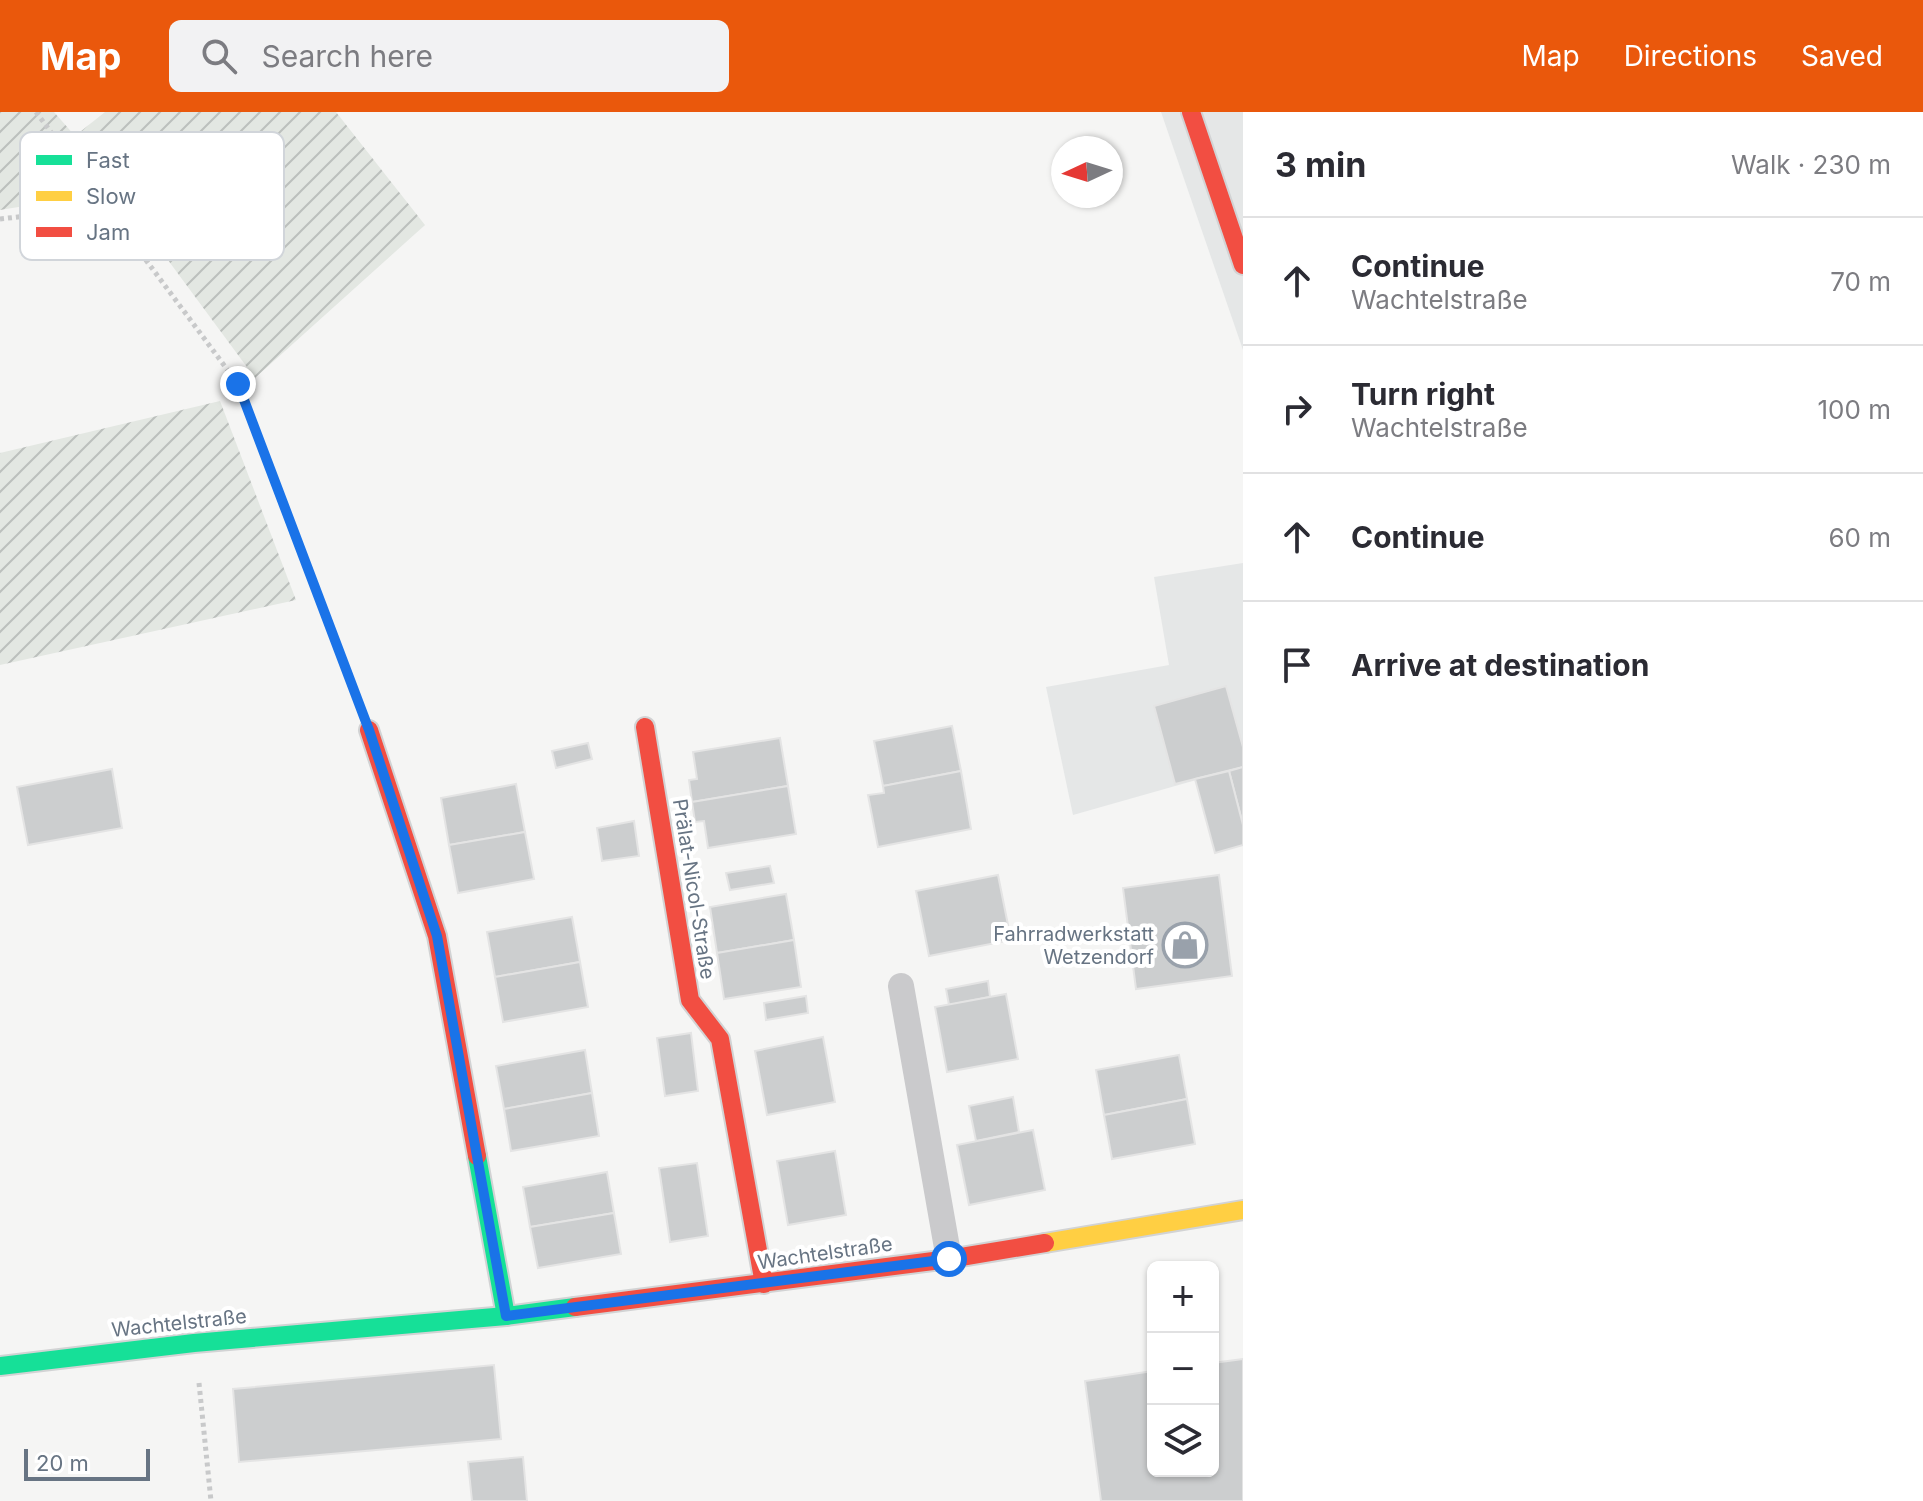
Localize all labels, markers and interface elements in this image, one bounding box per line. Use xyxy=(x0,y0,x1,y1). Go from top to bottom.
search box xyxy=(169,20,729,92)
text: Map xyxy=(40,33,121,79)
icon: search xyxy=(197,34,241,78)
text: Search here xyxy=(261,38,433,74)
text: Map xyxy=(1521,39,1580,73)
text: Directions xyxy=(1624,39,1757,73)
text: Saved xyxy=(1801,39,1883,73)
legend xyxy=(20,132,284,260)
north arrow xyxy=(1051,136,1123,208)
text: 3 min xyxy=(1275,144,1366,185)
text: Fast xyxy=(86,147,130,173)
text: Walk · 230 m xyxy=(1731,149,1891,180)
text: Slow xyxy=(86,183,136,209)
text: Jam xyxy=(86,219,130,245)
text: Continue xyxy=(1351,248,1485,284)
icon: ahead xyxy=(1275,259,1319,303)
text: 70 m xyxy=(1830,266,1891,297)
text: Wachtelstraße xyxy=(1351,284,1528,315)
route end xyxy=(220,366,256,402)
text: Turn right xyxy=(1351,376,1495,412)
icon: right xyxy=(1275,387,1319,431)
text: 100 m xyxy=(1818,394,1891,425)
text: Wachtelstraße xyxy=(1351,412,1528,443)
icon: ahead xyxy=(1275,515,1319,559)
text: Continue xyxy=(1351,519,1485,555)
text: 60 m xyxy=(1828,522,1891,553)
icon: arrive xyxy=(1275,643,1319,687)
text: Arrive at destination xyxy=(1351,647,1649,683)
street label: Prälat-Nicol-Straße xyxy=(668,797,720,981)
shop icon: Fahrradwerkstatt Wetzendorf xyxy=(1161,921,1209,969)
place label: Fahrradwerkstatt Wetzendorf xyxy=(993,922,1155,969)
street label: Wachtelstraße xyxy=(756,1232,894,1274)
route start xyxy=(931,1241,967,1277)
map controls xyxy=(1147,1261,1219,1477)
button: + xyxy=(1147,1261,1219,1333)
street label: Wachtelstraße xyxy=(110,1304,248,1342)
button: − xyxy=(1147,1333,1219,1405)
button: layers xyxy=(1147,1405,1219,1477)
scale bar xyxy=(24,1445,150,1481)
text: 20 m xyxy=(36,1450,89,1476)

